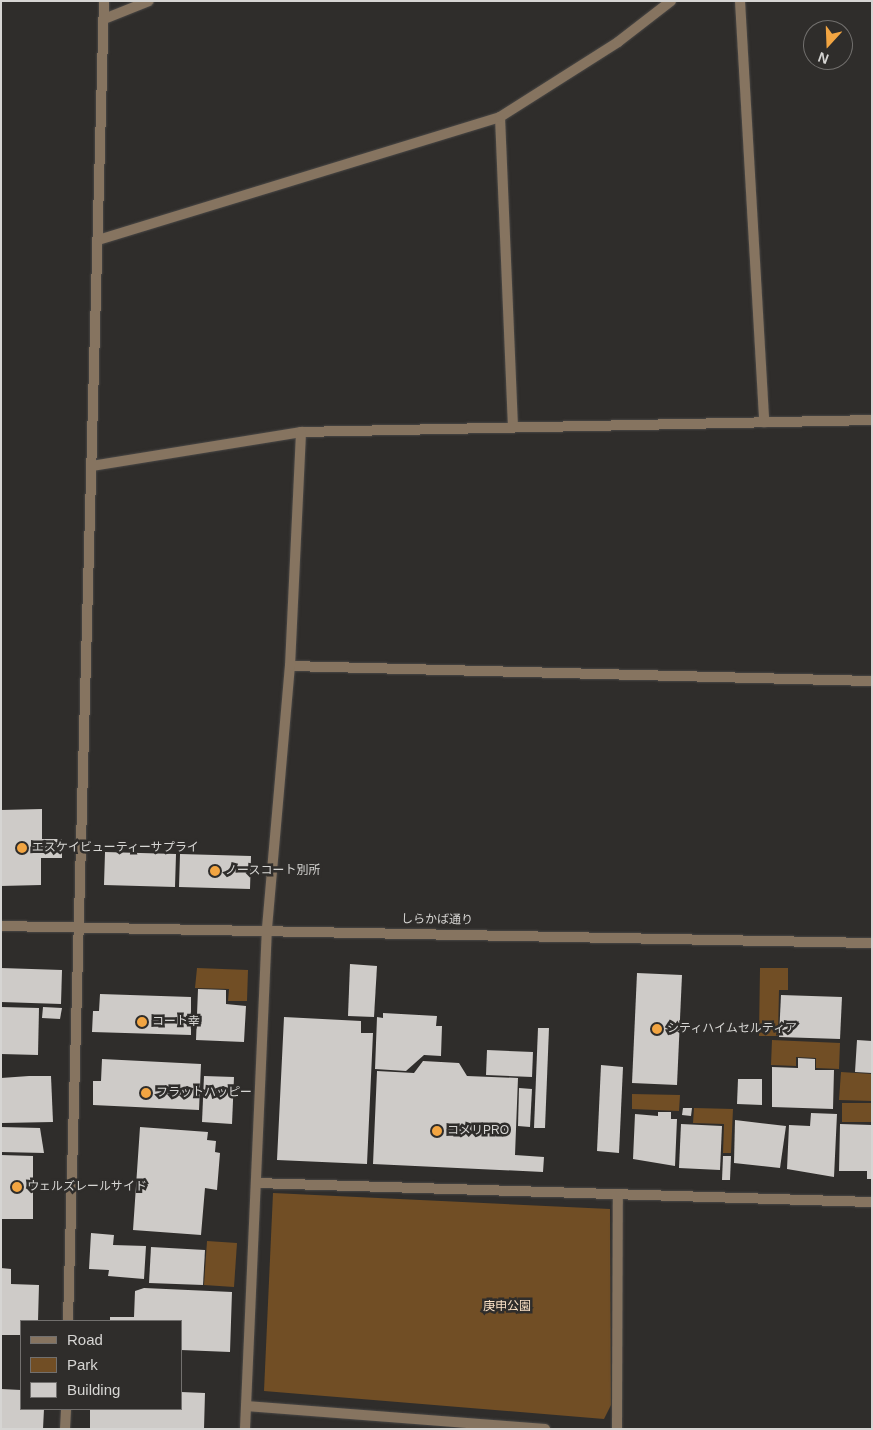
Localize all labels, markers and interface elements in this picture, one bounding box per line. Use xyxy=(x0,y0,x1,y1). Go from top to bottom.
north arrow xyxy=(803,20,853,70)
text: N xyxy=(816,49,831,67)
place label: エスケイビューティーサプライ xyxy=(32,841,200,855)
marker: エスケイビューティーサプライ xyxy=(16,842,28,854)
place label: ノースコート別所 xyxy=(225,864,321,878)
marker: ノースコート別所 xyxy=(209,865,221,877)
street label: しらかば通り xyxy=(401,912,473,928)
place label: コート幸 xyxy=(152,1015,200,1029)
marker: コート幸 xyxy=(136,1016,148,1028)
place label: シティハイムセルティア xyxy=(667,1022,799,1036)
marker: シティハイムセルティア xyxy=(651,1023,663,1035)
place label: フラットハッピー xyxy=(156,1086,252,1100)
marker: フラットハッピー xyxy=(140,1087,152,1099)
place label: コメリPRO xyxy=(447,1124,509,1138)
marker: コメリPRO xyxy=(431,1125,443,1137)
place label: ウェルズレールサイド xyxy=(27,1180,147,1194)
marker: ウェルズレールサイド xyxy=(11,1181,23,1193)
park label: 庚申公園 xyxy=(483,1300,531,1314)
legend xyxy=(20,1320,182,1410)
text: Road xyxy=(67,1331,103,1348)
text: Park xyxy=(67,1356,98,1373)
text: Building xyxy=(67,1381,120,1398)

